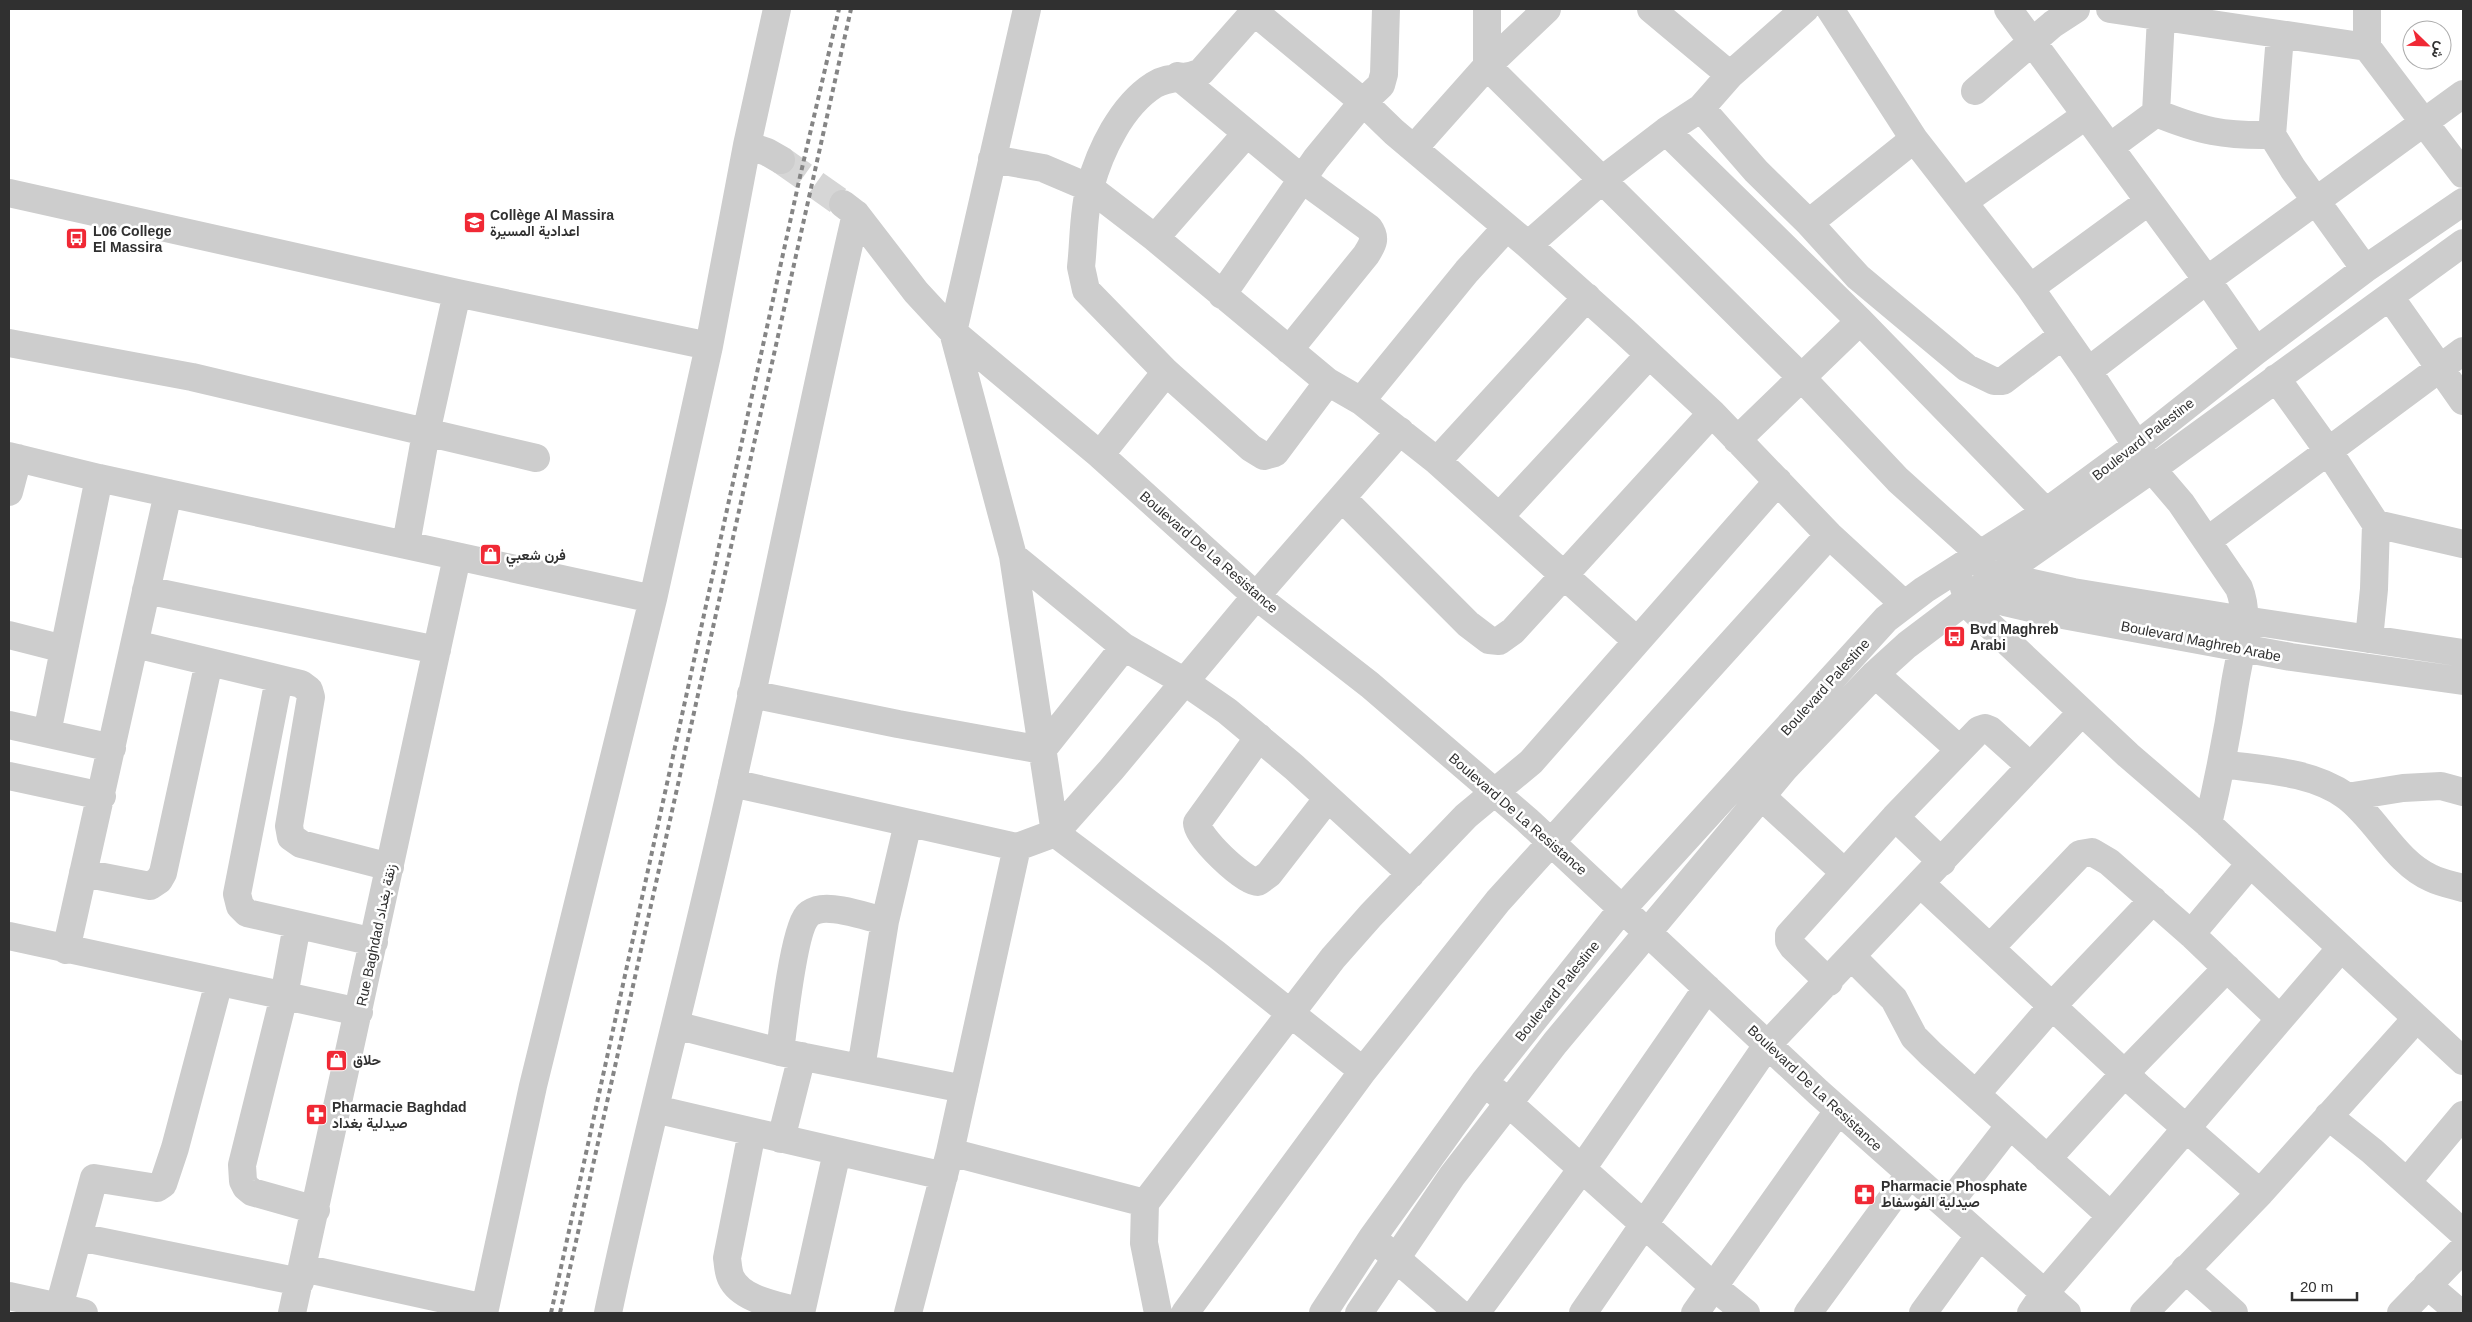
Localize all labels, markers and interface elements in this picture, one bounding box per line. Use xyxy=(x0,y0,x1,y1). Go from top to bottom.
north arrow xyxy=(2402,20,2452,70)
text: ش xyxy=(2427,39,2450,61)
place label: Collège Al Massira اعدادية المسيرة xyxy=(490,207,614,240)
school or university icon: Collège Al Massira اعدادية المسيرة xyxy=(462,211,486,235)
place label: L06 College El Massira xyxy=(93,223,172,255)
bus stop icon: L06 College El Massira xyxy=(65,227,89,251)
street label: Boulevard Palestine xyxy=(2089,394,2197,484)
street label: Boulevard De La Resistance xyxy=(1137,488,1281,616)
shop icon: فرن شعبي xyxy=(478,543,502,567)
place label: فرن شعبي xyxy=(506,547,566,567)
street label: Boulevard Maghreb Arabe xyxy=(2120,618,2283,664)
place label: Bvd Maghreb Arabi xyxy=(1970,621,2059,653)
bus stop icon: Bvd Maghreb Arabi xyxy=(1942,625,1966,649)
street label: Boulevard Palestine xyxy=(1777,635,1873,739)
street label: Boulevard De La Resistance xyxy=(1446,750,1590,878)
street label: Rue Baghdad زنقة بغداد xyxy=(353,862,400,1008)
street label: Boulevard Palestine xyxy=(1512,937,1603,1044)
street label: Boulevard De La Resistance xyxy=(1745,1022,1885,1155)
shop icon: حلاق xyxy=(325,1048,349,1072)
place label: حلاق xyxy=(353,1052,382,1068)
place label: Pharmacie Baghdad صيدلية بغداد xyxy=(332,1099,467,1132)
pharmacy icon: Pharmacie Baghdad صيدلية بغداد xyxy=(304,1103,328,1127)
place label: Pharmacie Phosphate صيدلية الفوسفاط xyxy=(1881,1178,2027,1211)
pharmacy icon: Pharmacie Phosphate صيدلية الفوسفاط xyxy=(1853,1182,1877,1206)
scale bar xyxy=(2292,1270,2357,1302)
text: 20 m xyxy=(2300,1278,2333,1295)

